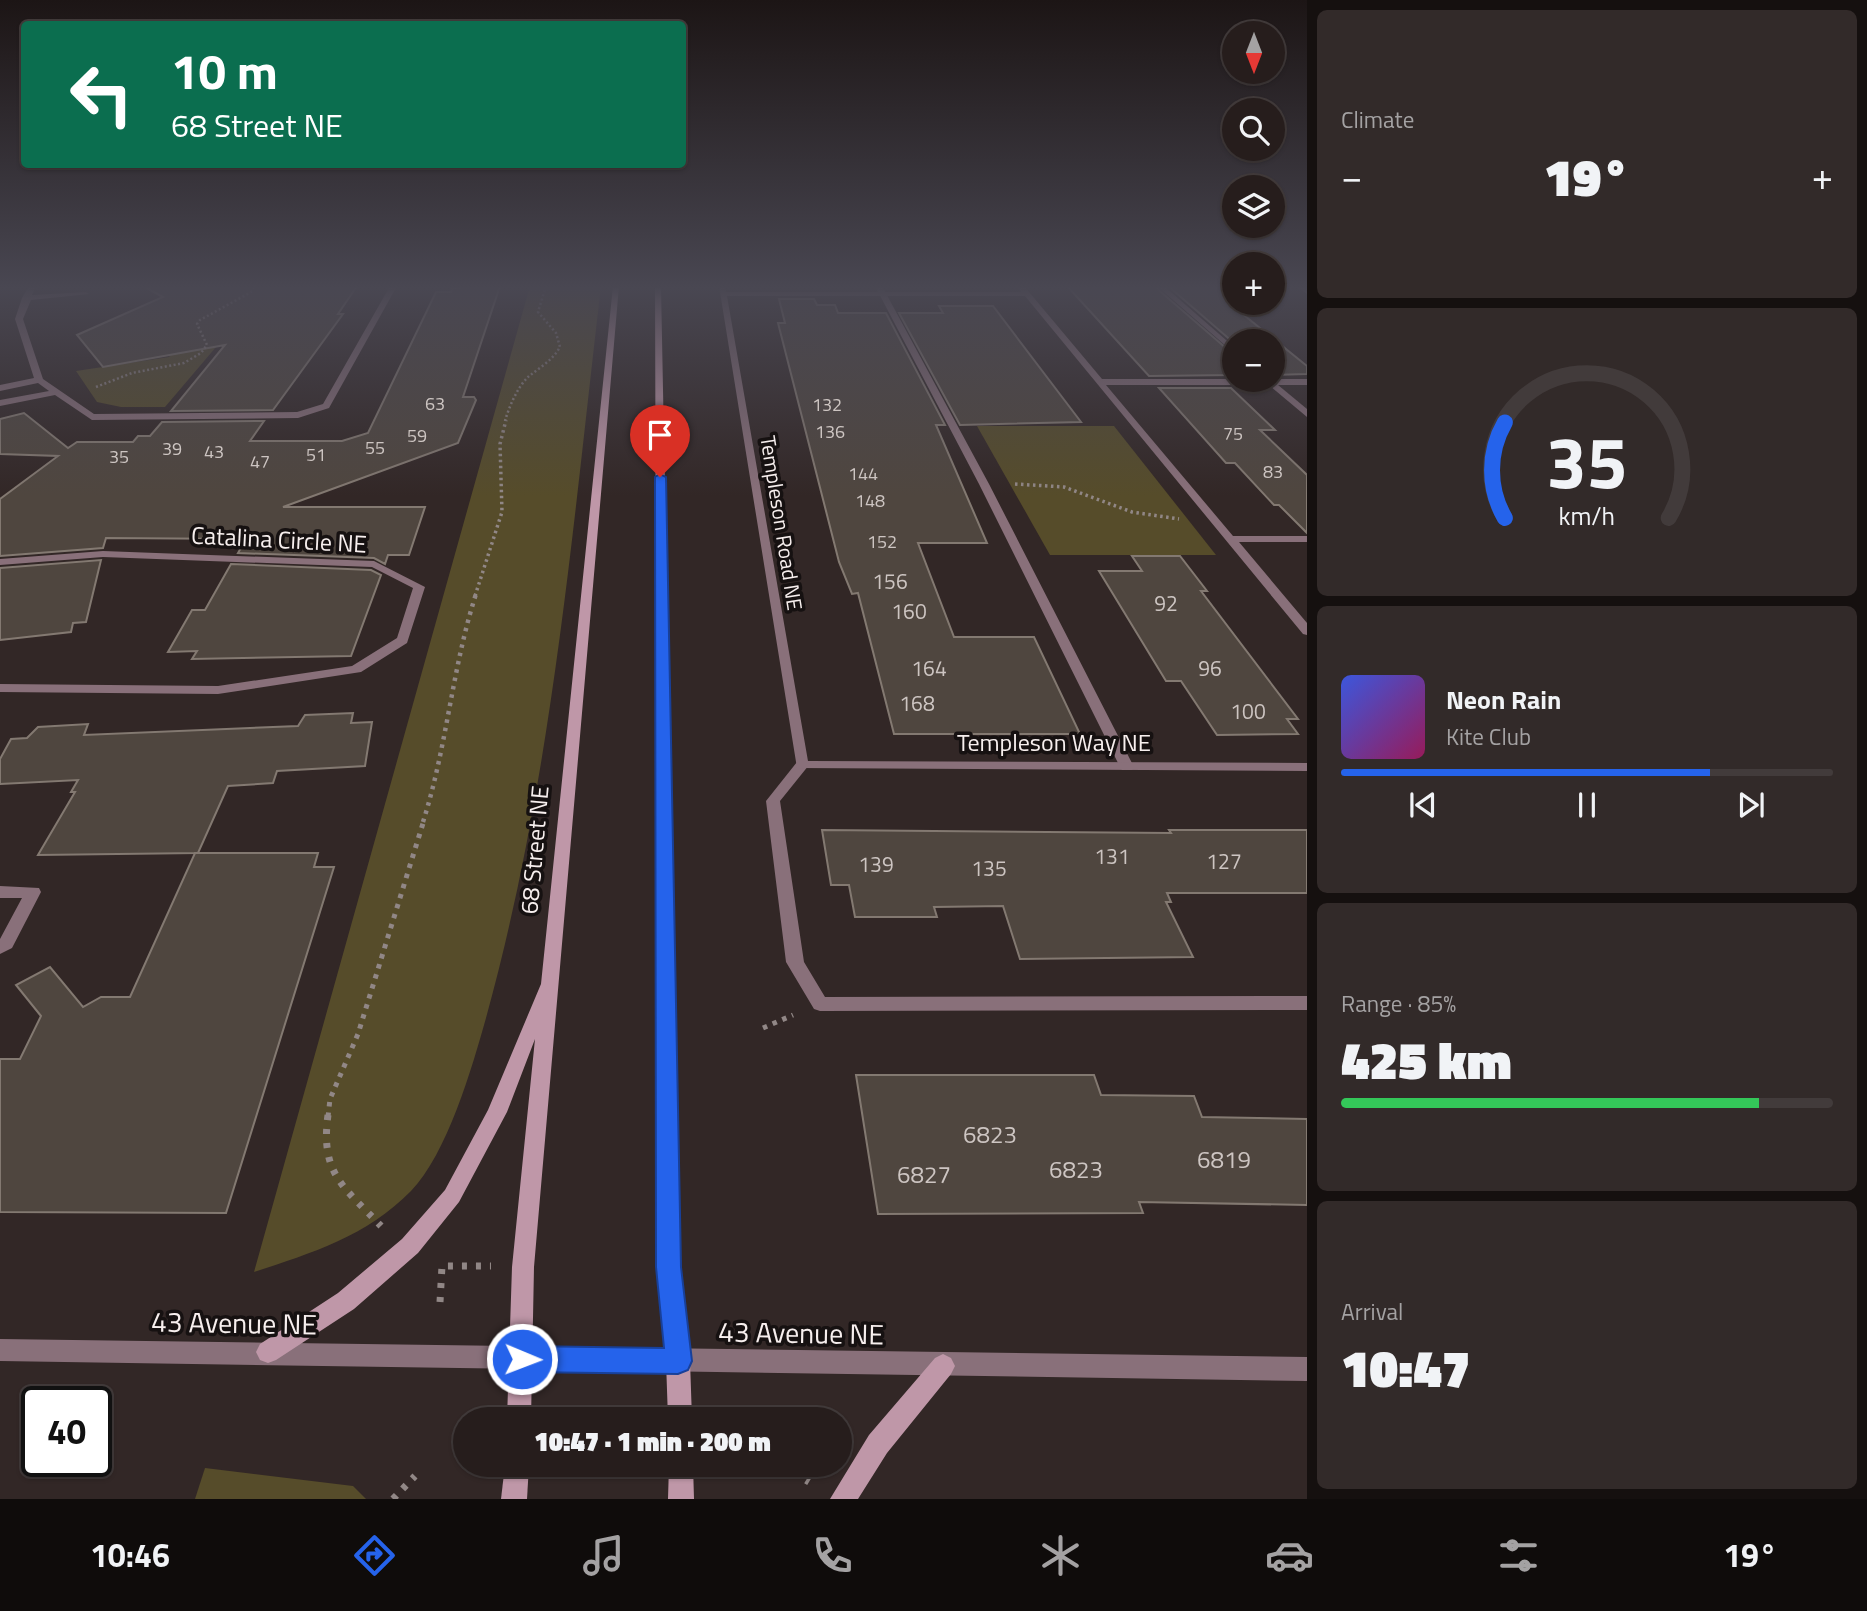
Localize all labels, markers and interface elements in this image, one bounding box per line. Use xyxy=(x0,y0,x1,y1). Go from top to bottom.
north arrow xyxy=(1222,21,1284,84)
map controls xyxy=(1222,21,1285,392)
text: 10 m xyxy=(171,33,278,108)
icon: left xyxy=(56,49,147,140)
button: search xyxy=(1222,98,1285,161)
text: 68 Street NE xyxy=(171,101,343,149)
text: Climate xyxy=(1341,102,1414,137)
text: 19° xyxy=(1544,137,1630,216)
text: − xyxy=(1341,147,1362,205)
text: + xyxy=(1812,147,1833,205)
button: layers xyxy=(1222,175,1285,238)
button: + xyxy=(1222,252,1285,315)
button: − xyxy=(1222,329,1285,392)
house number: 63 xyxy=(425,390,445,417)
house number: 132 xyxy=(812,391,842,418)
pin xyxy=(630,405,690,477)
text: 35 xyxy=(1546,406,1628,516)
icon: arrive xyxy=(641,416,679,454)
house number: 136 xyxy=(815,418,845,445)
house number: 75 xyxy=(1223,420,1243,447)
house number: 59 xyxy=(407,422,427,449)
street label: Templeson Road NE xyxy=(752,433,812,612)
house number: 55 xyxy=(365,434,385,461)
house number: 39 xyxy=(162,435,182,462)
house number: 43 xyxy=(204,438,224,465)
house number: 51 xyxy=(306,441,326,468)
house number: 35 xyxy=(109,443,129,470)
house number: 47 xyxy=(250,448,270,475)
house number: 83 xyxy=(1263,458,1283,485)
house number: 144 xyxy=(848,460,878,487)
house number: 148 xyxy=(855,487,885,514)
text: km/h xyxy=(1559,496,1615,534)
street label: Catalina Circle NE xyxy=(190,516,368,562)
house number: 152 xyxy=(867,528,897,555)
house number: 156 xyxy=(872,565,908,597)
house number: 92 xyxy=(1154,587,1178,619)
house number: 160 xyxy=(891,595,927,627)
house number: 164 xyxy=(911,652,947,684)
house number: 96 xyxy=(1198,652,1222,684)
text: Neon Rain xyxy=(1446,680,1561,719)
house number: 168 xyxy=(899,687,935,719)
house number: 100 xyxy=(1230,695,1266,727)
text: Kite Club xyxy=(1446,719,1531,754)
street label: Templeson Way NE xyxy=(957,724,1151,760)
street label: 68 Street NE xyxy=(510,784,558,916)
icon: previous xyxy=(1404,786,1442,824)
icon: pause xyxy=(1568,786,1606,824)
icon: next xyxy=(1732,786,1770,824)
house number: 131 xyxy=(1094,840,1130,872)
house number: 127 xyxy=(1206,845,1242,877)
house number: 139 xyxy=(858,848,894,880)
house number: 135 xyxy=(971,852,1007,884)
text: Range · 85% xyxy=(1341,986,1456,1021)
text: 425 km xyxy=(1341,1020,1512,1099)
house number: 6823 xyxy=(963,1116,1017,1152)
house number: 6819 xyxy=(1197,1141,1251,1177)
house number: 6823 xyxy=(1049,1151,1103,1187)
house number: 6827 xyxy=(897,1156,951,1192)
text: Arrival xyxy=(1341,1294,1403,1329)
street label: 43 Avenue NE xyxy=(151,1300,317,1345)
street label: 43 Avenue NE xyxy=(718,1310,884,1355)
position arrow xyxy=(485,1322,559,1396)
text: 10:47 xyxy=(1341,1328,1470,1407)
speed limit sign: 40 xyxy=(21,1386,112,1477)
text: 10:47 · 1 min · 200 m xyxy=(534,1422,771,1461)
text: 10:46 xyxy=(90,1531,170,1579)
icon: directions xyxy=(350,1531,399,1580)
icon: music xyxy=(579,1531,628,1580)
icon: phone xyxy=(808,1531,857,1580)
icon: climate xyxy=(1036,1531,1085,1580)
icon: car xyxy=(1265,1531,1314,1580)
icon: filters xyxy=(1494,1531,1543,1580)
text: 19° xyxy=(1723,1531,1777,1579)

